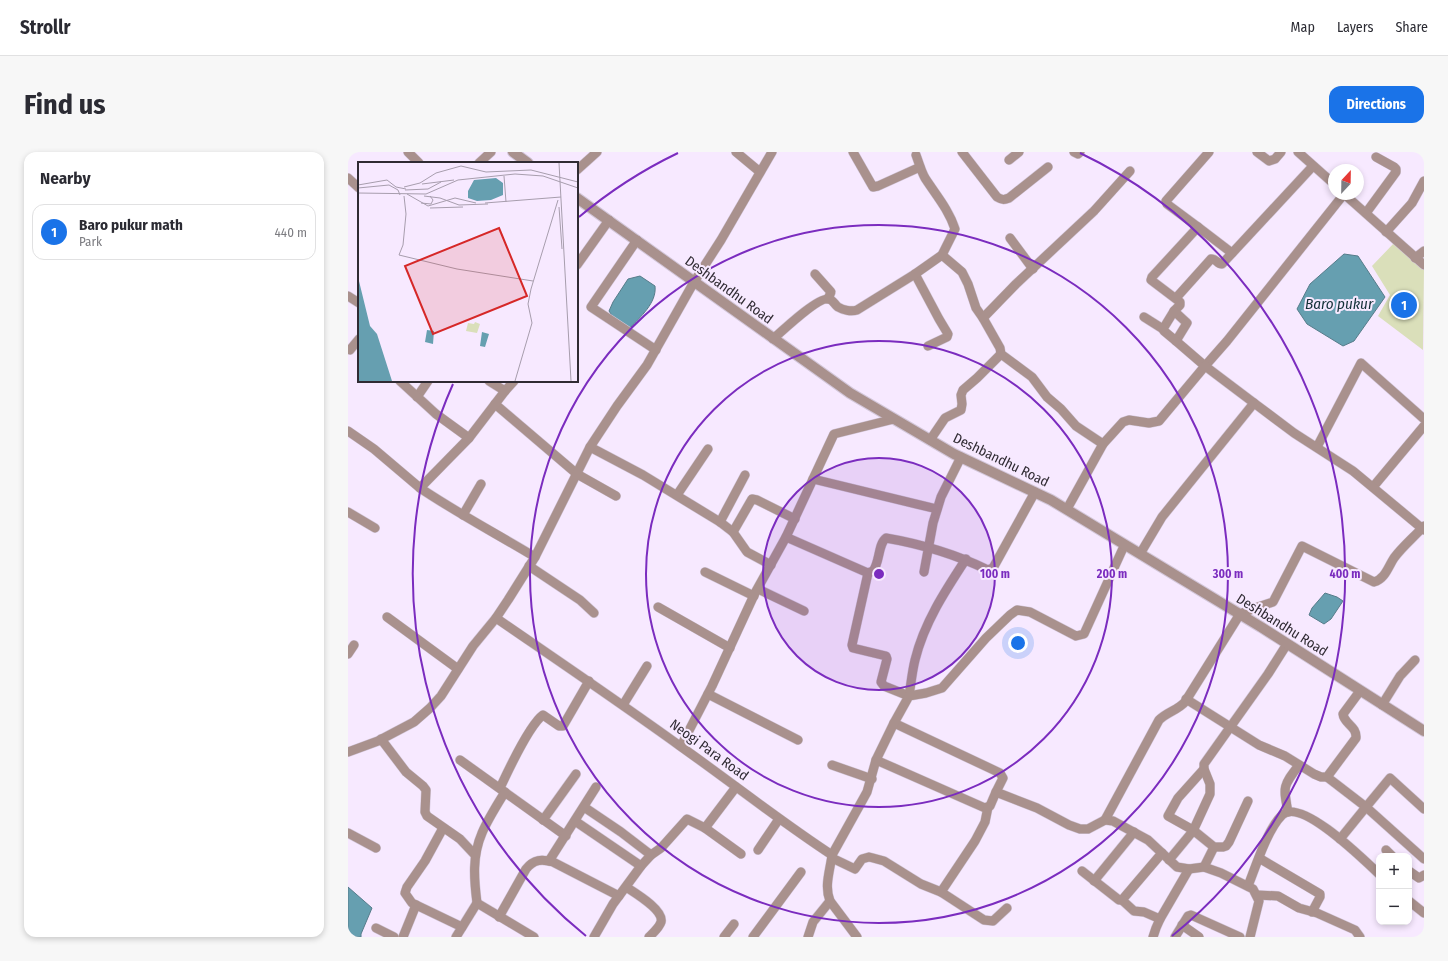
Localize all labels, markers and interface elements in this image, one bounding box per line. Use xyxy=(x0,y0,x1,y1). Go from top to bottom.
text: Strollr xyxy=(20,16,70,39)
text: Map xyxy=(1291,19,1315,36)
text: Layers xyxy=(1337,19,1373,36)
text: Share xyxy=(1395,19,1428,36)
button: Directions xyxy=(1329,86,1424,123)
text: Find us xyxy=(24,88,106,121)
inset map xyxy=(358,162,578,382)
north arrow xyxy=(1328,164,1364,200)
text: Nearby xyxy=(40,168,91,189)
text: Baro pukur math xyxy=(79,216,183,234)
text: 1 xyxy=(51,225,57,240)
text: 440 m xyxy=(275,225,307,240)
text: Park xyxy=(79,234,102,249)
street label: Deshbandhu Road xyxy=(682,252,776,328)
pin: 1 xyxy=(1391,290,1417,320)
water label: Baro pukur xyxy=(1305,295,1374,313)
street label: Deshbandhu Road xyxy=(950,429,1052,491)
centre of rings xyxy=(872,567,886,581)
text: 100 m xyxy=(980,567,1010,581)
text: 200 m xyxy=(1096,567,1127,581)
text: 300 m xyxy=(1212,567,1243,581)
text: 400 m xyxy=(1330,567,1360,581)
street label: Deshbandhu Road xyxy=(1233,590,1331,660)
your location xyxy=(1008,633,1028,653)
street label: Neogi Para Road xyxy=(666,716,752,784)
map controls xyxy=(1376,853,1412,925)
button: + xyxy=(1376,853,1412,889)
button: − xyxy=(1376,889,1412,925)

